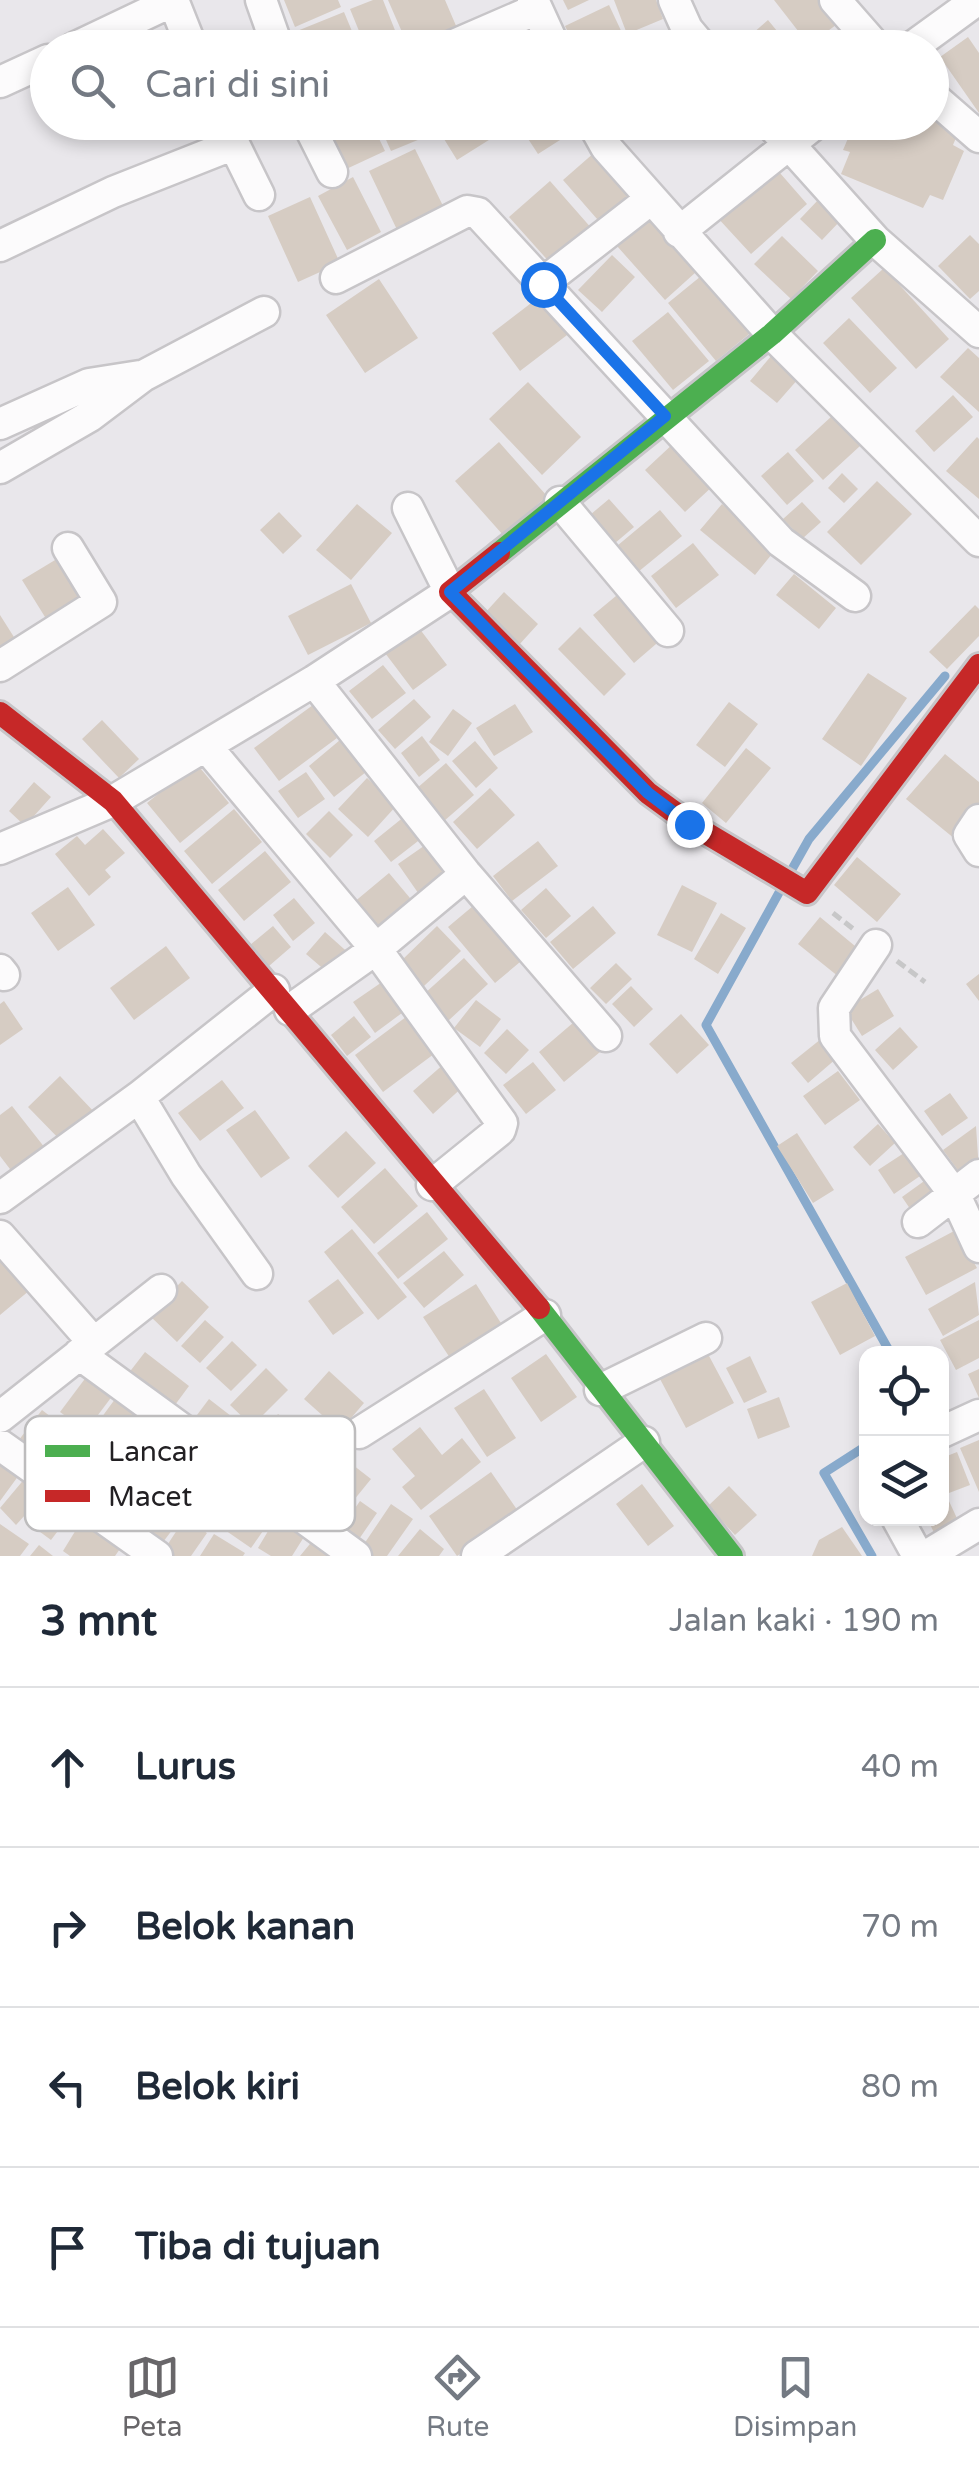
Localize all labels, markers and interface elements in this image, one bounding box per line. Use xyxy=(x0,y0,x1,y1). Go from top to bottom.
search box xyxy=(30,30,949,140)
icon: search xyxy=(65,58,120,113)
text: Cari di sini xyxy=(145,62,330,108)
route start xyxy=(521,262,567,308)
route end xyxy=(667,802,713,848)
map controls xyxy=(859,1346,949,1526)
button: locate xyxy=(859,1346,949,1436)
legend xyxy=(25,1416,355,1531)
text: Lancar xyxy=(108,1435,199,1469)
button: layers xyxy=(859,1436,949,1526)
text: Macet xyxy=(108,1480,192,1514)
text: 3 mnt xyxy=(40,1596,157,1647)
text: Jalan kaki · 190 m xyxy=(669,1602,939,1640)
icon: ahead xyxy=(40,1740,95,1795)
text: Lurus xyxy=(135,1744,236,1790)
text: 40 m xyxy=(861,1748,939,1786)
icon: right xyxy=(40,1900,95,1955)
text: Belok kanan xyxy=(135,1904,355,1950)
text: 70 m xyxy=(861,1908,939,1946)
icon: left xyxy=(40,2060,95,2115)
text: Belok kiri xyxy=(135,2064,300,2110)
text: 80 m xyxy=(861,2068,939,2106)
icon: arrive xyxy=(40,2220,95,2275)
text: Tiba di tujuan xyxy=(135,2224,381,2270)
tab: Peta xyxy=(122,2350,182,2444)
tab: Rute xyxy=(426,2350,489,2444)
tab: Disimpan xyxy=(733,2350,857,2444)

